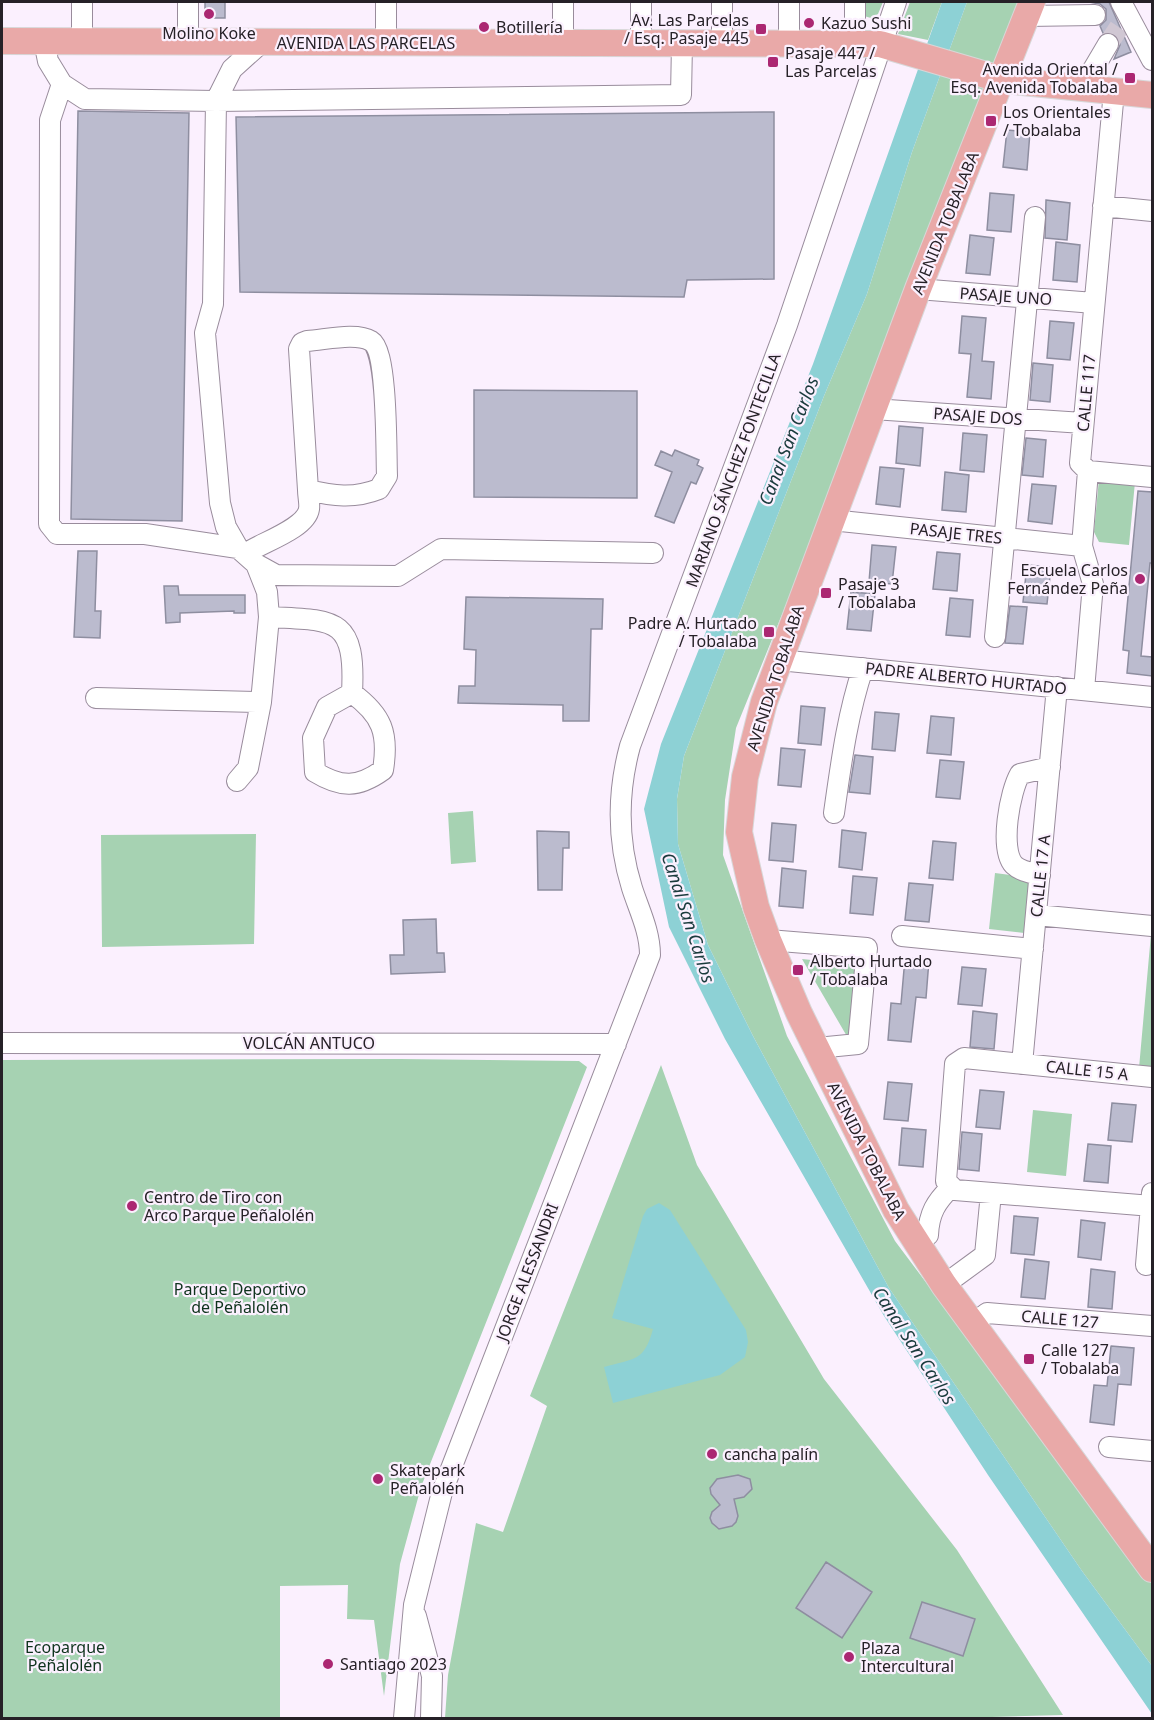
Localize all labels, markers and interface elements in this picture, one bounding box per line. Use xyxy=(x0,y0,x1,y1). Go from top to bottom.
marker: Molino Koke xyxy=(202,7,216,21)
place label: Av. Las Parcelas / Esq. Pasaje 445 xyxy=(624,9,749,49)
place label: Kazuo Sushi xyxy=(821,12,911,34)
place label: Botillería xyxy=(496,16,563,38)
marker: Kazuo Sushi xyxy=(802,16,816,30)
marker: Botillería xyxy=(477,20,491,34)
place label: Molino Koke xyxy=(162,22,256,44)
marker: Av. Las Parcelas / Esq. Pasaje 445 xyxy=(754,22,768,36)
street label: AVENIDA LAS PARCELAS xyxy=(277,32,455,54)
place label: Pasaje 447 / Las Parcelas xyxy=(785,42,877,82)
marker: Pasaje 447 / Las Parcelas xyxy=(766,55,780,69)
place label: Avenida Oriental / Esq. Avenida Tobalaba xyxy=(951,58,1118,98)
marker: Avenida Oriental / Esq. Avenida Tobalaba xyxy=(1123,71,1137,85)
place label: Los Orientales / Tobalaba xyxy=(1003,101,1111,141)
marker: Los Orientales / Tobalaba xyxy=(984,114,998,128)
street label: AVENIDA TOBALABA xyxy=(906,148,984,298)
street label: PASAJE UNO xyxy=(959,282,1053,310)
street label: MARIANO SÁNCHEZ FONTECILLA xyxy=(680,349,786,590)
street label: CALLE 117 xyxy=(1072,353,1100,433)
water label: Canal San Carlos xyxy=(753,373,824,508)
street label: PASAJE DOS xyxy=(933,402,1024,430)
street label: PASAJE TRES xyxy=(909,517,1004,549)
place label: Escuela Carlos Fernández Peña xyxy=(1007,559,1128,599)
marker: Escuela Carlos Fernández Peña xyxy=(1133,572,1147,586)
place label: Pasaje 3 / Tobalaba xyxy=(838,573,916,613)
marker: Pasaje 3 / Tobalaba xyxy=(819,586,833,600)
street label: AVENIDA TOBALABA xyxy=(741,601,809,754)
place label: Padre A. Hurtado / Tobalaba xyxy=(628,612,757,652)
marker: Padre A. Hurtado / Tobalaba xyxy=(762,625,776,639)
street label: PADRE ALBERTO HURTADO xyxy=(864,656,1068,700)
street label: CALLE 17 A xyxy=(1025,833,1055,918)
water label: Canal San Carlos xyxy=(657,849,721,986)
place label: Alberto Hurtado / Tobalaba xyxy=(810,950,932,990)
marker: Alberto Hurtado / Tobalaba xyxy=(791,963,805,977)
street label: VOLCÁN ANTUCO xyxy=(243,1032,375,1054)
street label: CALLE 15 A xyxy=(1045,1055,1130,1085)
street label: AVENIDA TOBALABA xyxy=(823,1078,912,1225)
place label: Centro de Tiro con Arco Parque Peñalolén xyxy=(144,1186,314,1226)
marker: Centro de Tiro con Arco Parque Peñalolén xyxy=(125,1199,139,1213)
street label: JORGE ALESSANDRI xyxy=(490,1200,563,1346)
park label: Parque Deportivo de Peñalolén xyxy=(174,1278,306,1318)
water label: Canal San Carlos xyxy=(868,1282,962,1409)
street label: CALLE 127 xyxy=(1020,1305,1100,1333)
place label: Calle 127 / Tobalaba xyxy=(1041,1339,1119,1379)
marker: Calle 127 / Tobalaba xyxy=(1022,1352,1036,1366)
place label: cancha palín xyxy=(724,1443,818,1465)
marker: cancha palín xyxy=(705,1447,719,1461)
place label: Skatepark Peñalolén xyxy=(390,1459,466,1499)
marker: Skatepark Peñalolén xyxy=(371,1472,385,1486)
park label: Ecoparque Peñalolén xyxy=(25,1636,105,1676)
place label: Plaza Intercultural xyxy=(861,1637,954,1677)
marker: Plaza Intercultural xyxy=(842,1650,856,1664)
place label: Santiago 2023 xyxy=(340,1653,447,1675)
marker: Santiago 2023 xyxy=(321,1657,335,1671)

